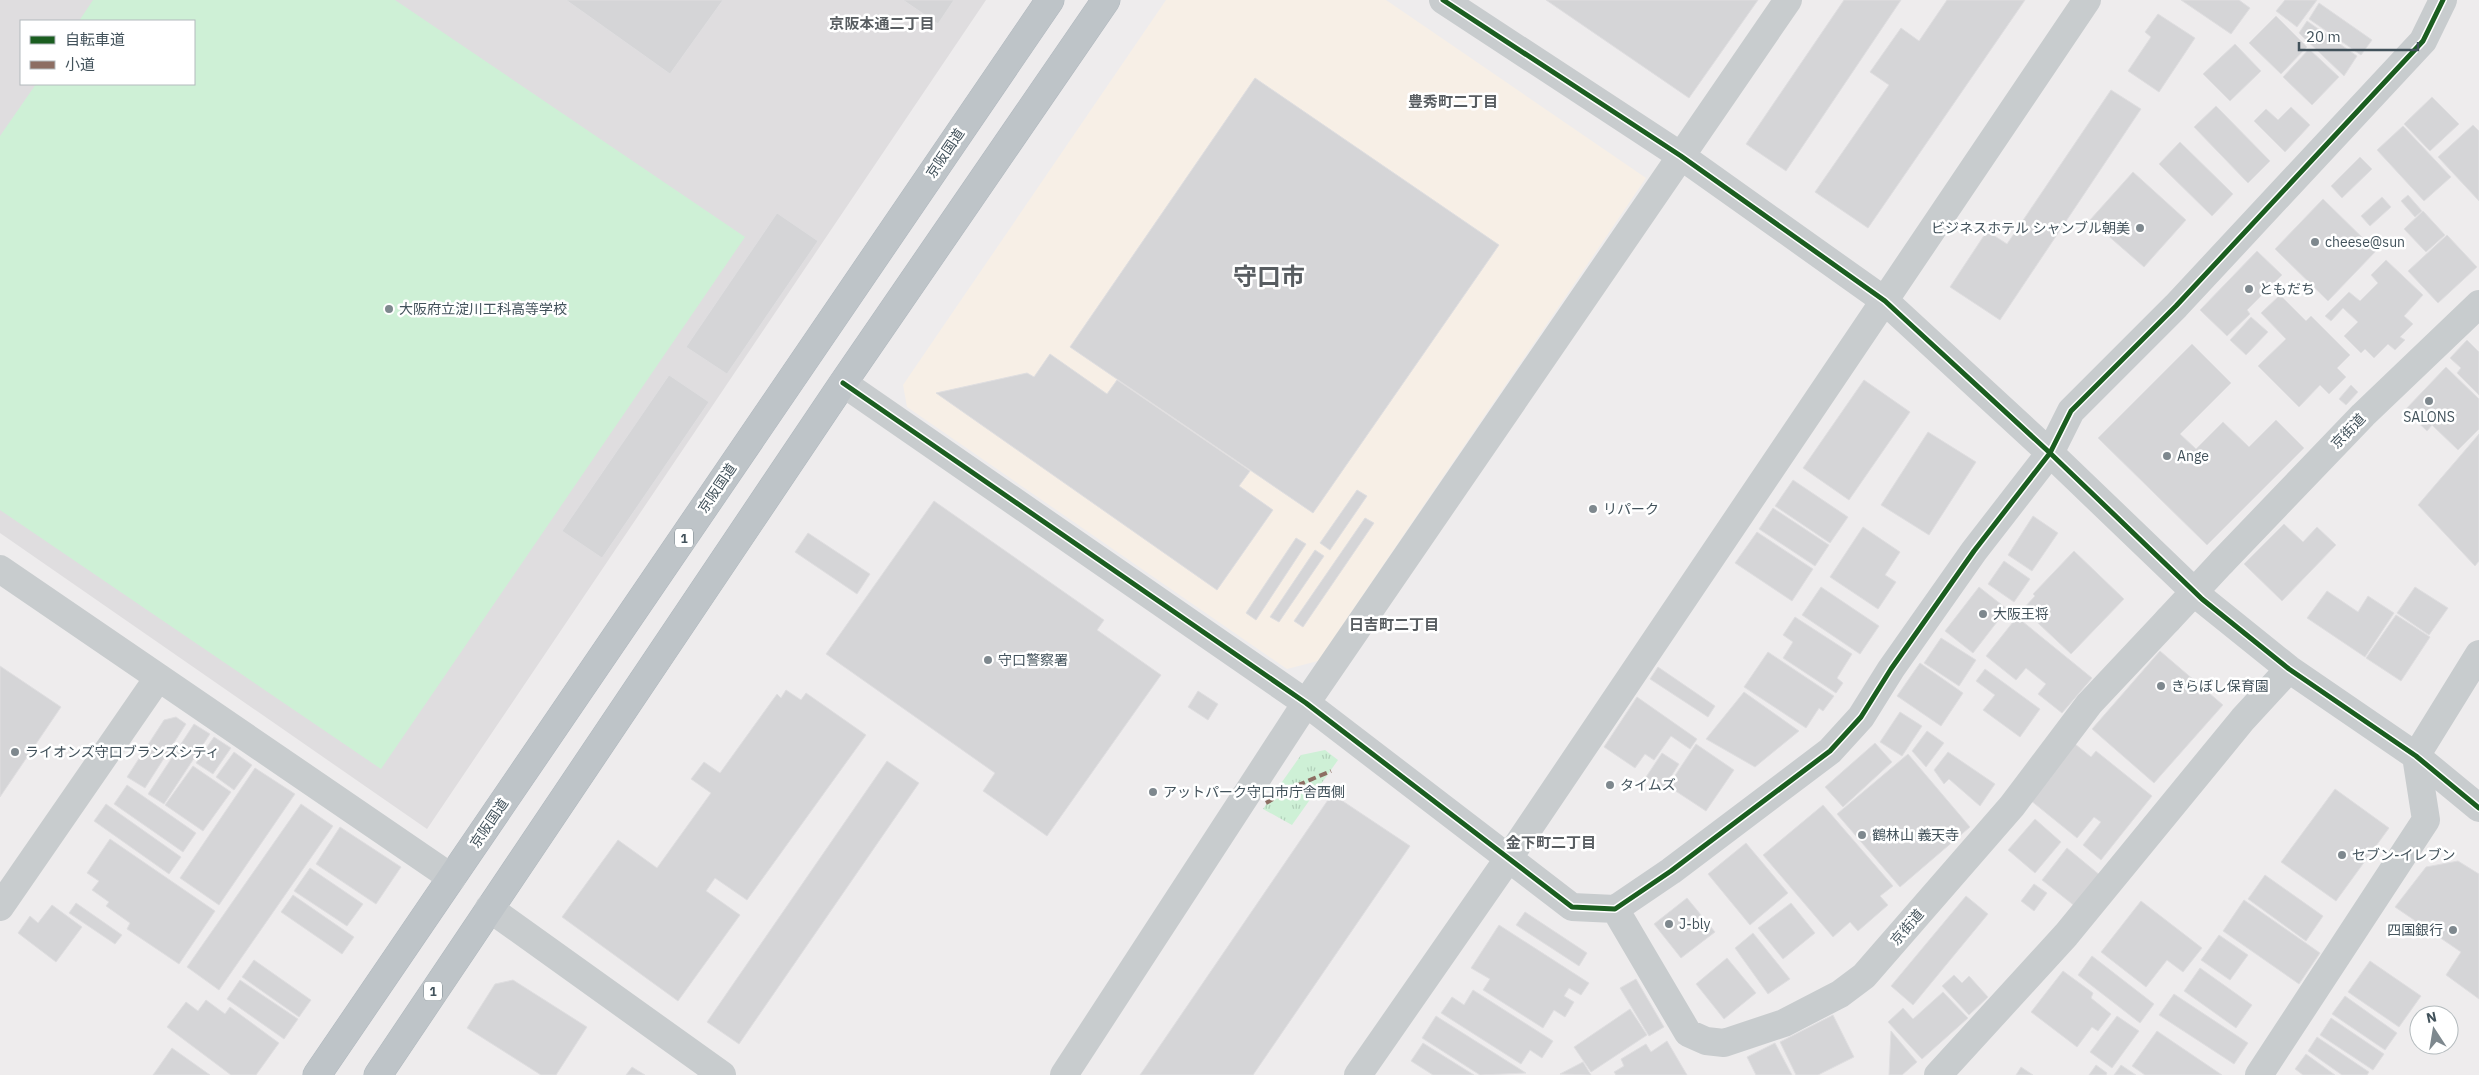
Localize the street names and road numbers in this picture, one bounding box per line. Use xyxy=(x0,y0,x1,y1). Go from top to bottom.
street label: 京阪国道 xyxy=(922,125,968,181)
street label: 京街道 xyxy=(2327,410,2369,452)
street label: 京阪国道 xyxy=(694,460,740,516)
road number: 1 xyxy=(675,528,693,548)
street label: 京阪国道 xyxy=(466,795,512,851)
street label: 京街道 xyxy=(1886,905,1928,949)
road number: 1 xyxy=(424,981,442,1000)

